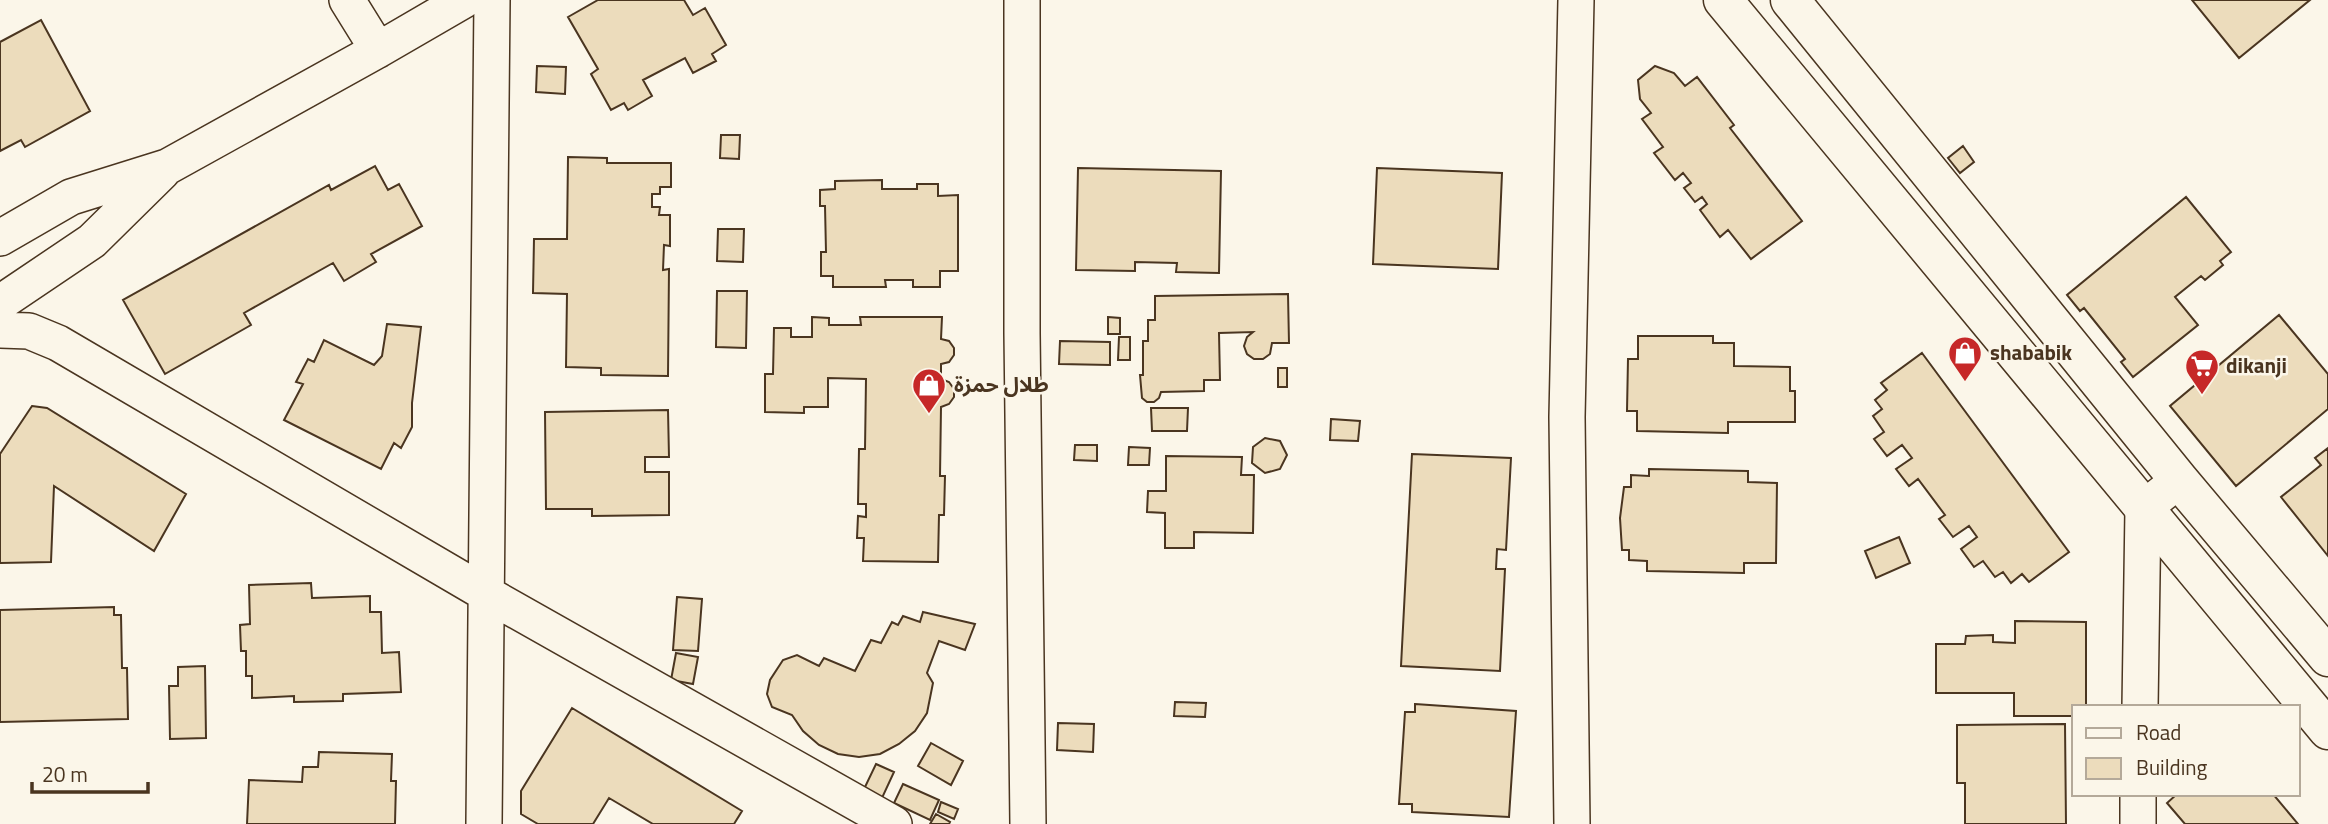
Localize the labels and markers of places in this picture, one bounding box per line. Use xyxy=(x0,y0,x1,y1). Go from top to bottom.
shop icon: shababik xyxy=(1946,334,1984,383)
place label: shababik xyxy=(1990,336,2072,368)
supermarket icon: dikanji xyxy=(2183,347,2221,396)
place label: dikanji xyxy=(2226,349,2287,381)
shop icon: طلال حمزة xyxy=(910,366,948,415)
place label: طلال حمزة xyxy=(954,368,1049,400)

